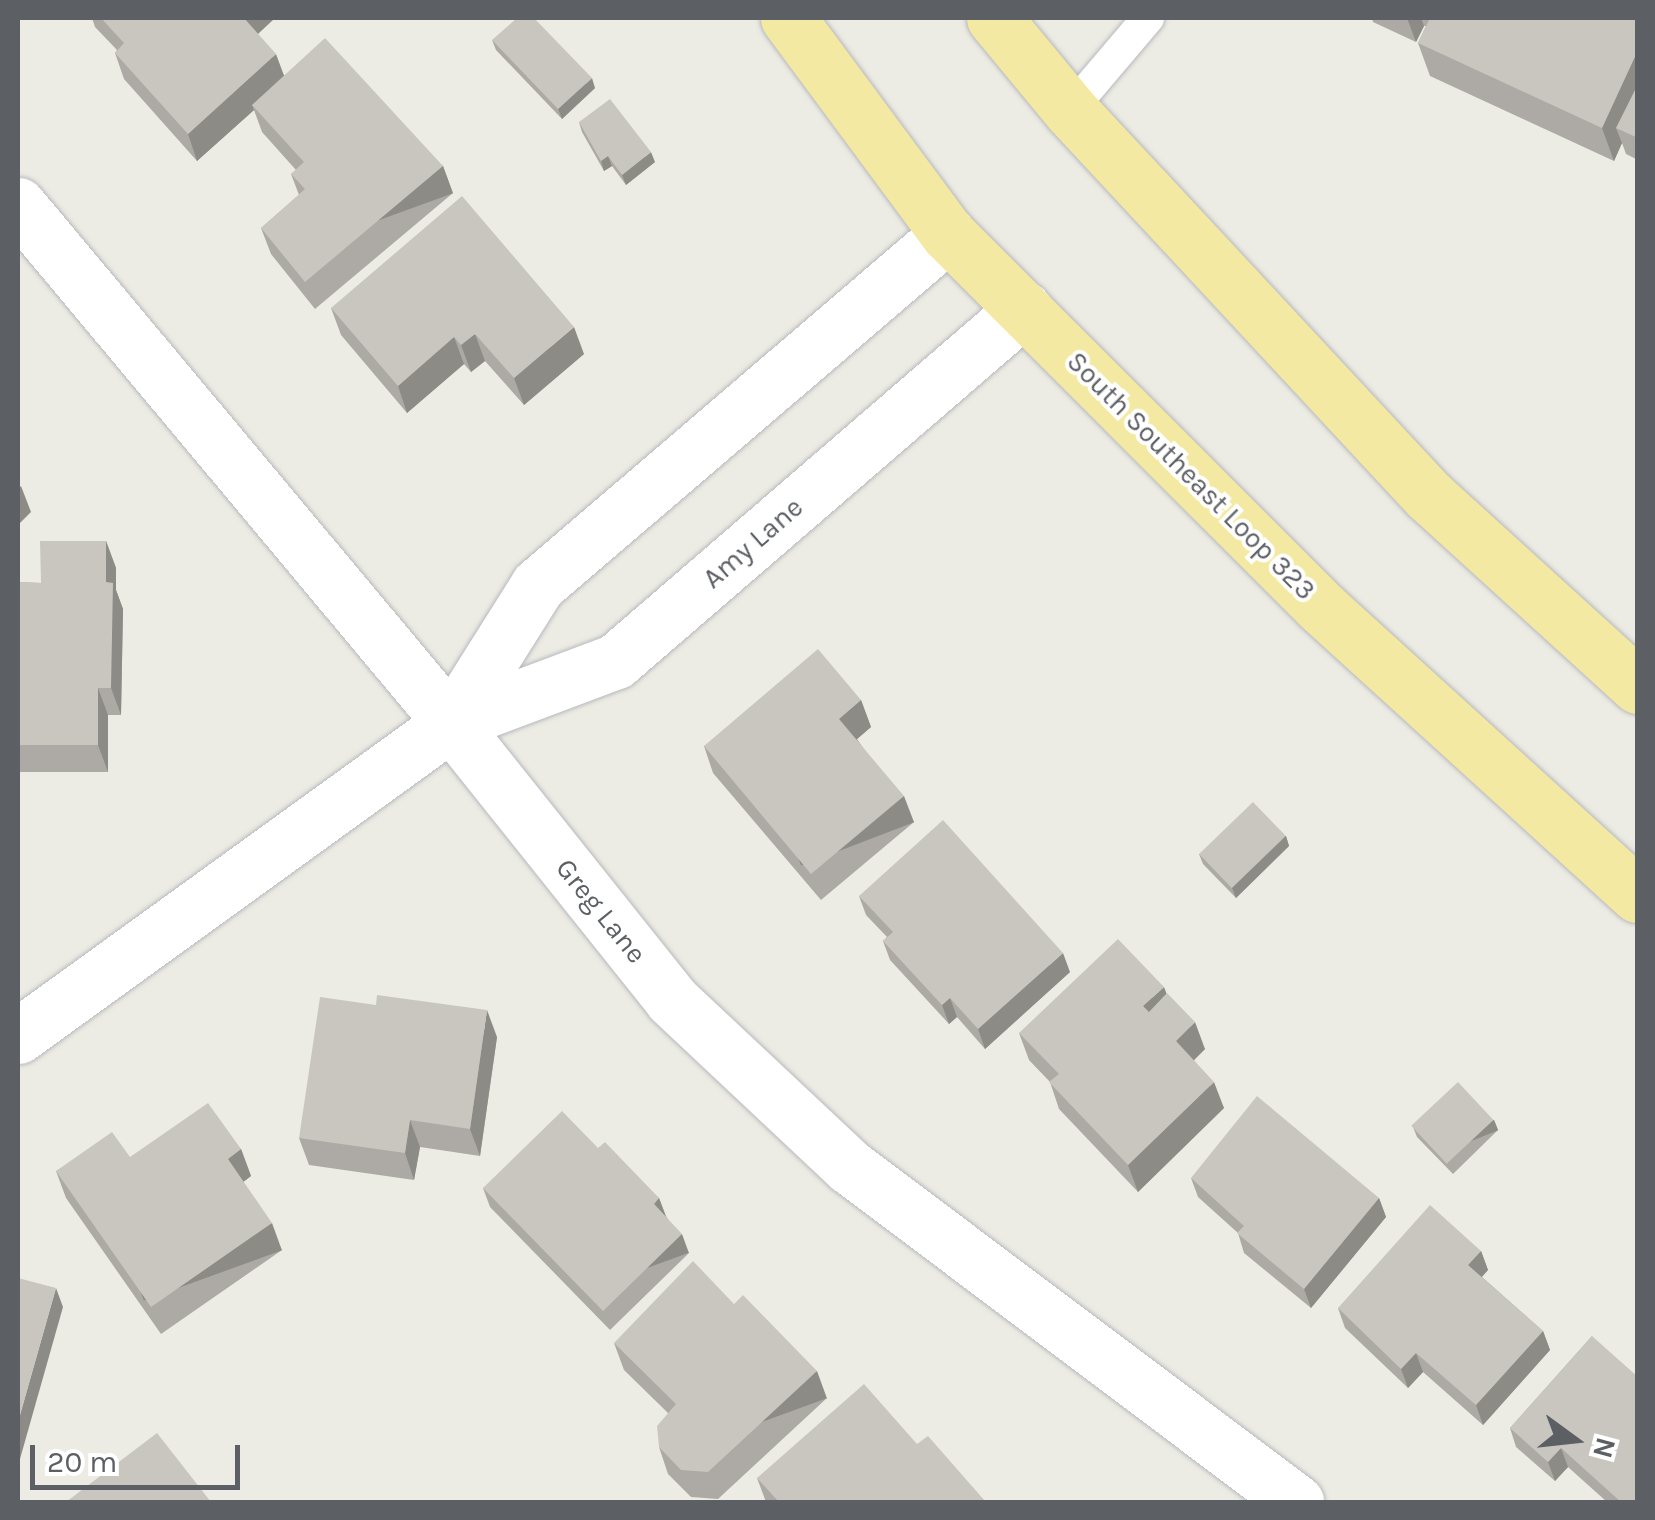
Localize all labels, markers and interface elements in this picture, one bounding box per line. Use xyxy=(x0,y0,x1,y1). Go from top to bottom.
street label: South Southeast Loop 323 xyxy=(1060,345,1322,607)
street label: Amy Lane xyxy=(696,490,810,596)
street label: Greg Lane xyxy=(549,852,653,970)
north arrow xyxy=(1525,1390,1625,1490)
scale bar xyxy=(35,1425,245,1487)
text: N xyxy=(1586,1434,1623,1462)
text: 20 m xyxy=(47,1444,117,1480)

